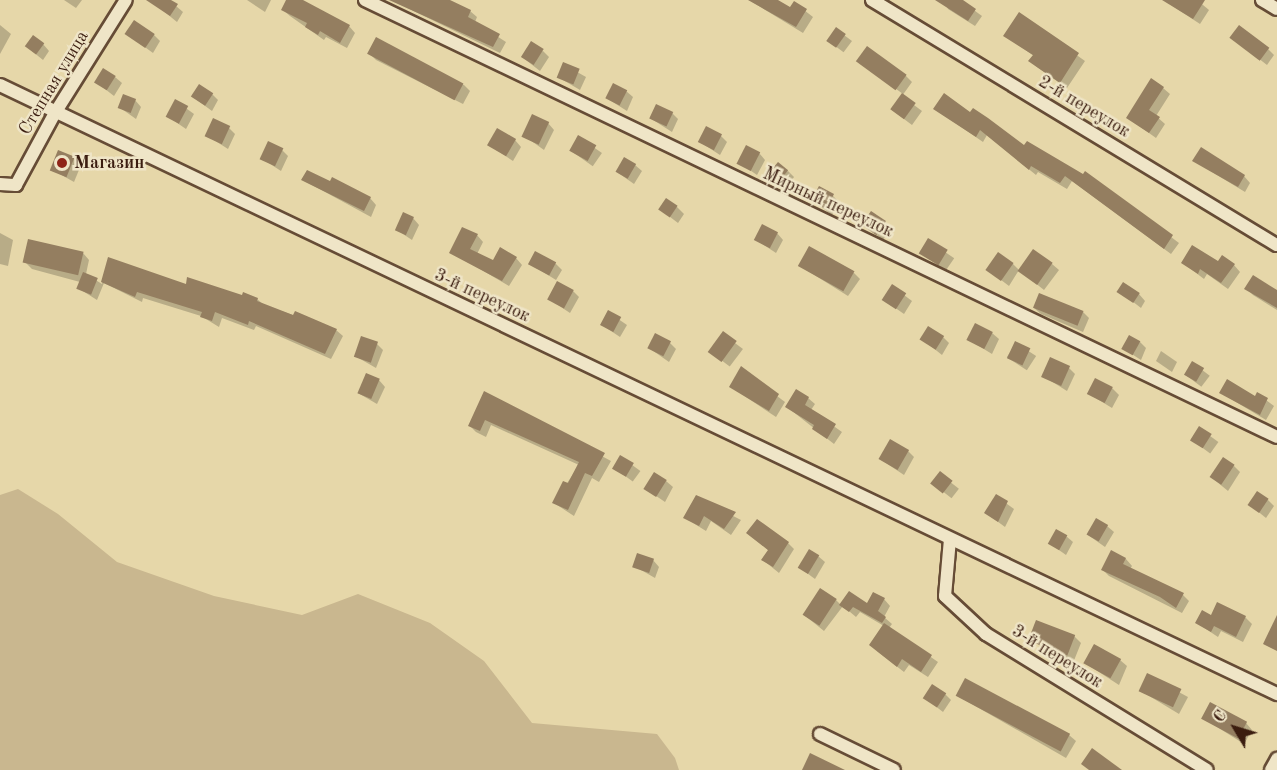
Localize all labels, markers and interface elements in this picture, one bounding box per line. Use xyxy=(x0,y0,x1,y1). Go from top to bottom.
street label: Степная улица xyxy=(14,27,94,139)
street label: 2-й переулок xyxy=(1034,71,1134,143)
place label: Магазин xyxy=(74,152,145,174)
marker: Магазин xyxy=(55,156,69,170)
street label: Мирный переулок xyxy=(759,163,897,243)
street label: 3-й переулок xyxy=(431,264,533,328)
street label: 3-й переулок xyxy=(1008,621,1106,693)
north arrow xyxy=(1205,698,1265,758)
text: С xyxy=(1211,708,1230,726)

